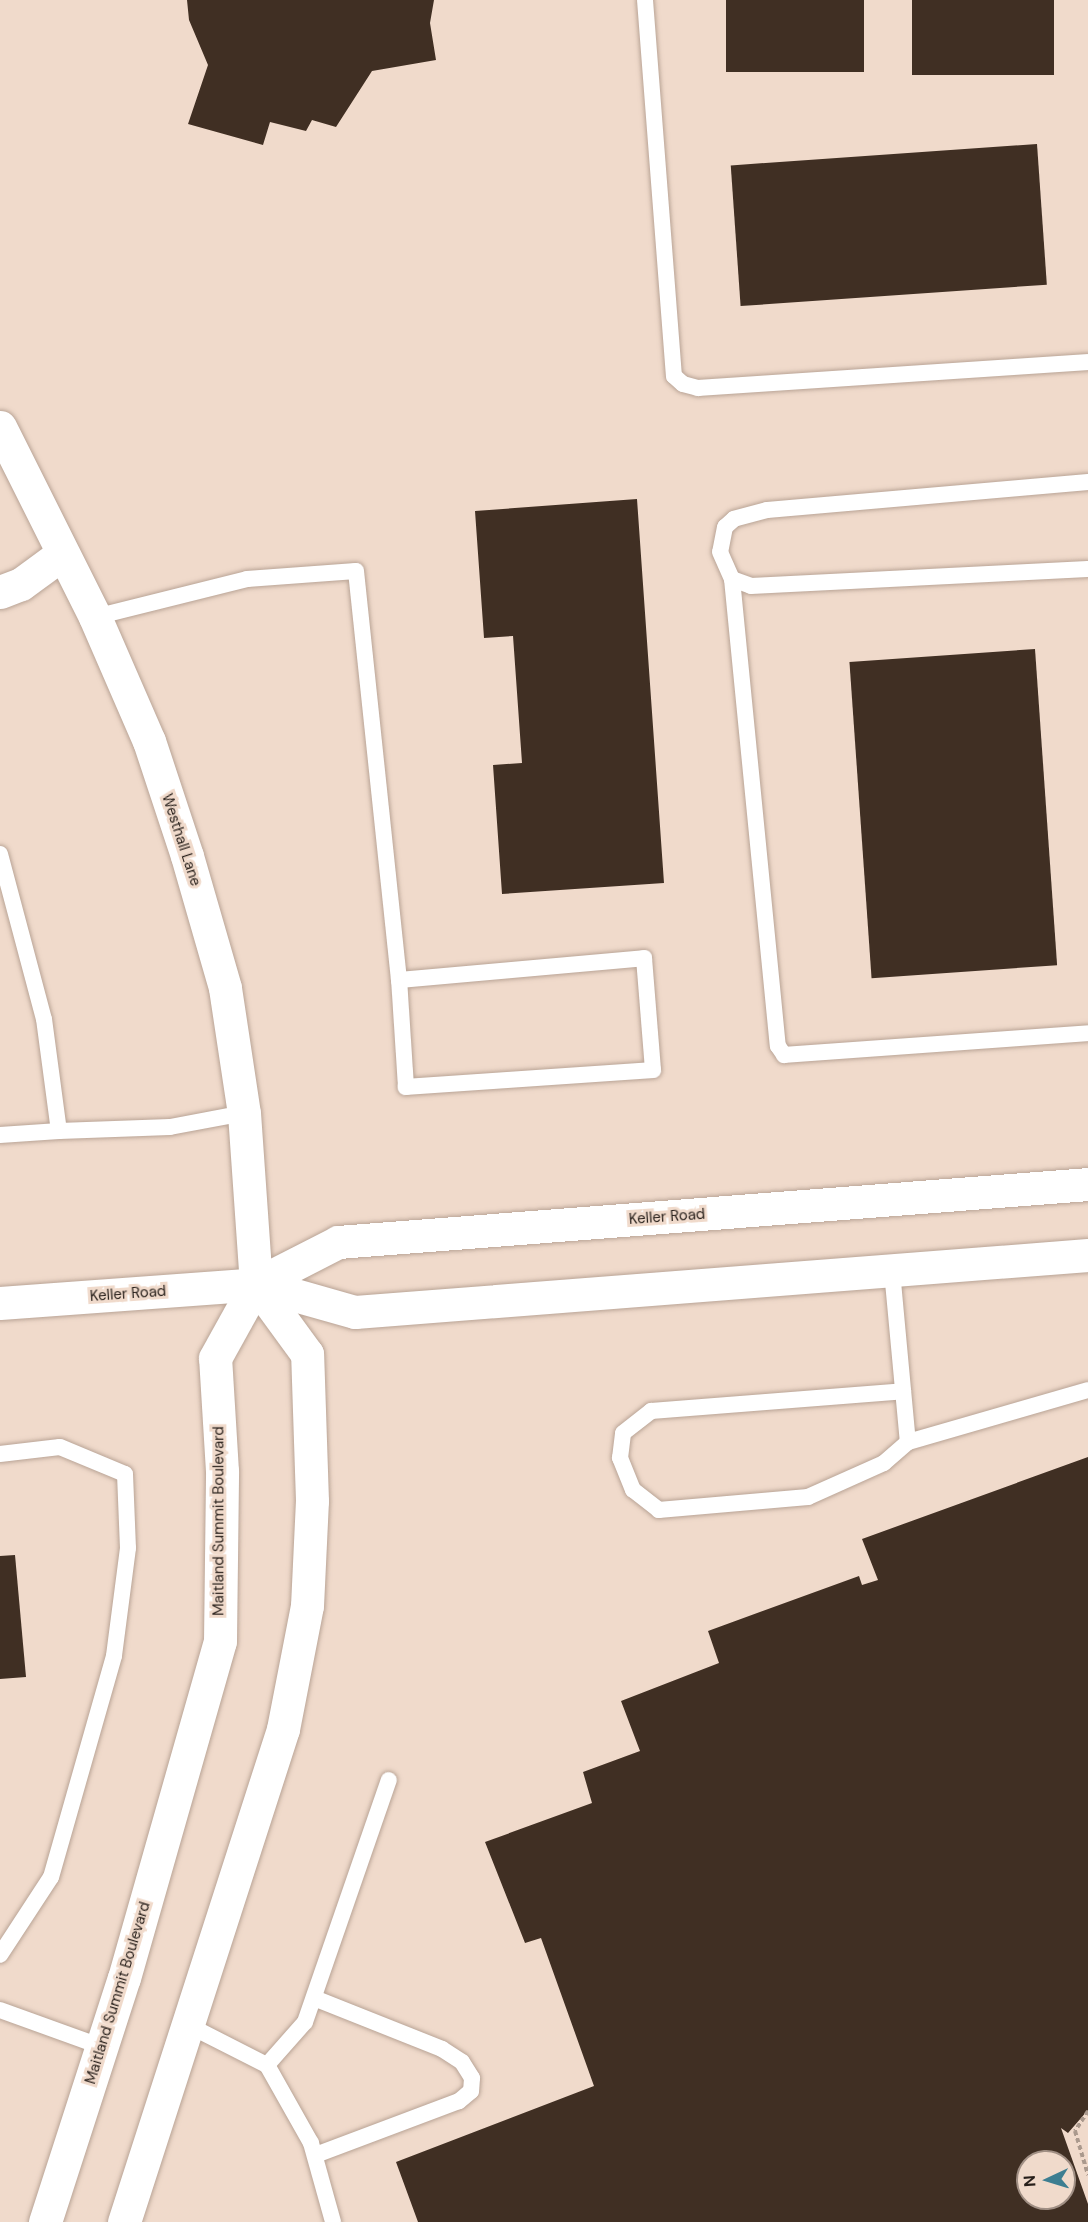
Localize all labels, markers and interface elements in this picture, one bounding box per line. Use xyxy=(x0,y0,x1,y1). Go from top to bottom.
street label: Westhall Lane xyxy=(158,792,204,888)
street label: Keller Road xyxy=(628,1205,706,1229)
street label: Keller Road xyxy=(89,1282,167,1306)
street label: Maitland Summit Boulevard xyxy=(210,1426,228,1616)
street label: Maitland Summit Boulevard xyxy=(82,1900,154,2086)
north arrow xyxy=(1016,2150,1076,2210)
text: N xyxy=(1019,2175,1040,2188)

